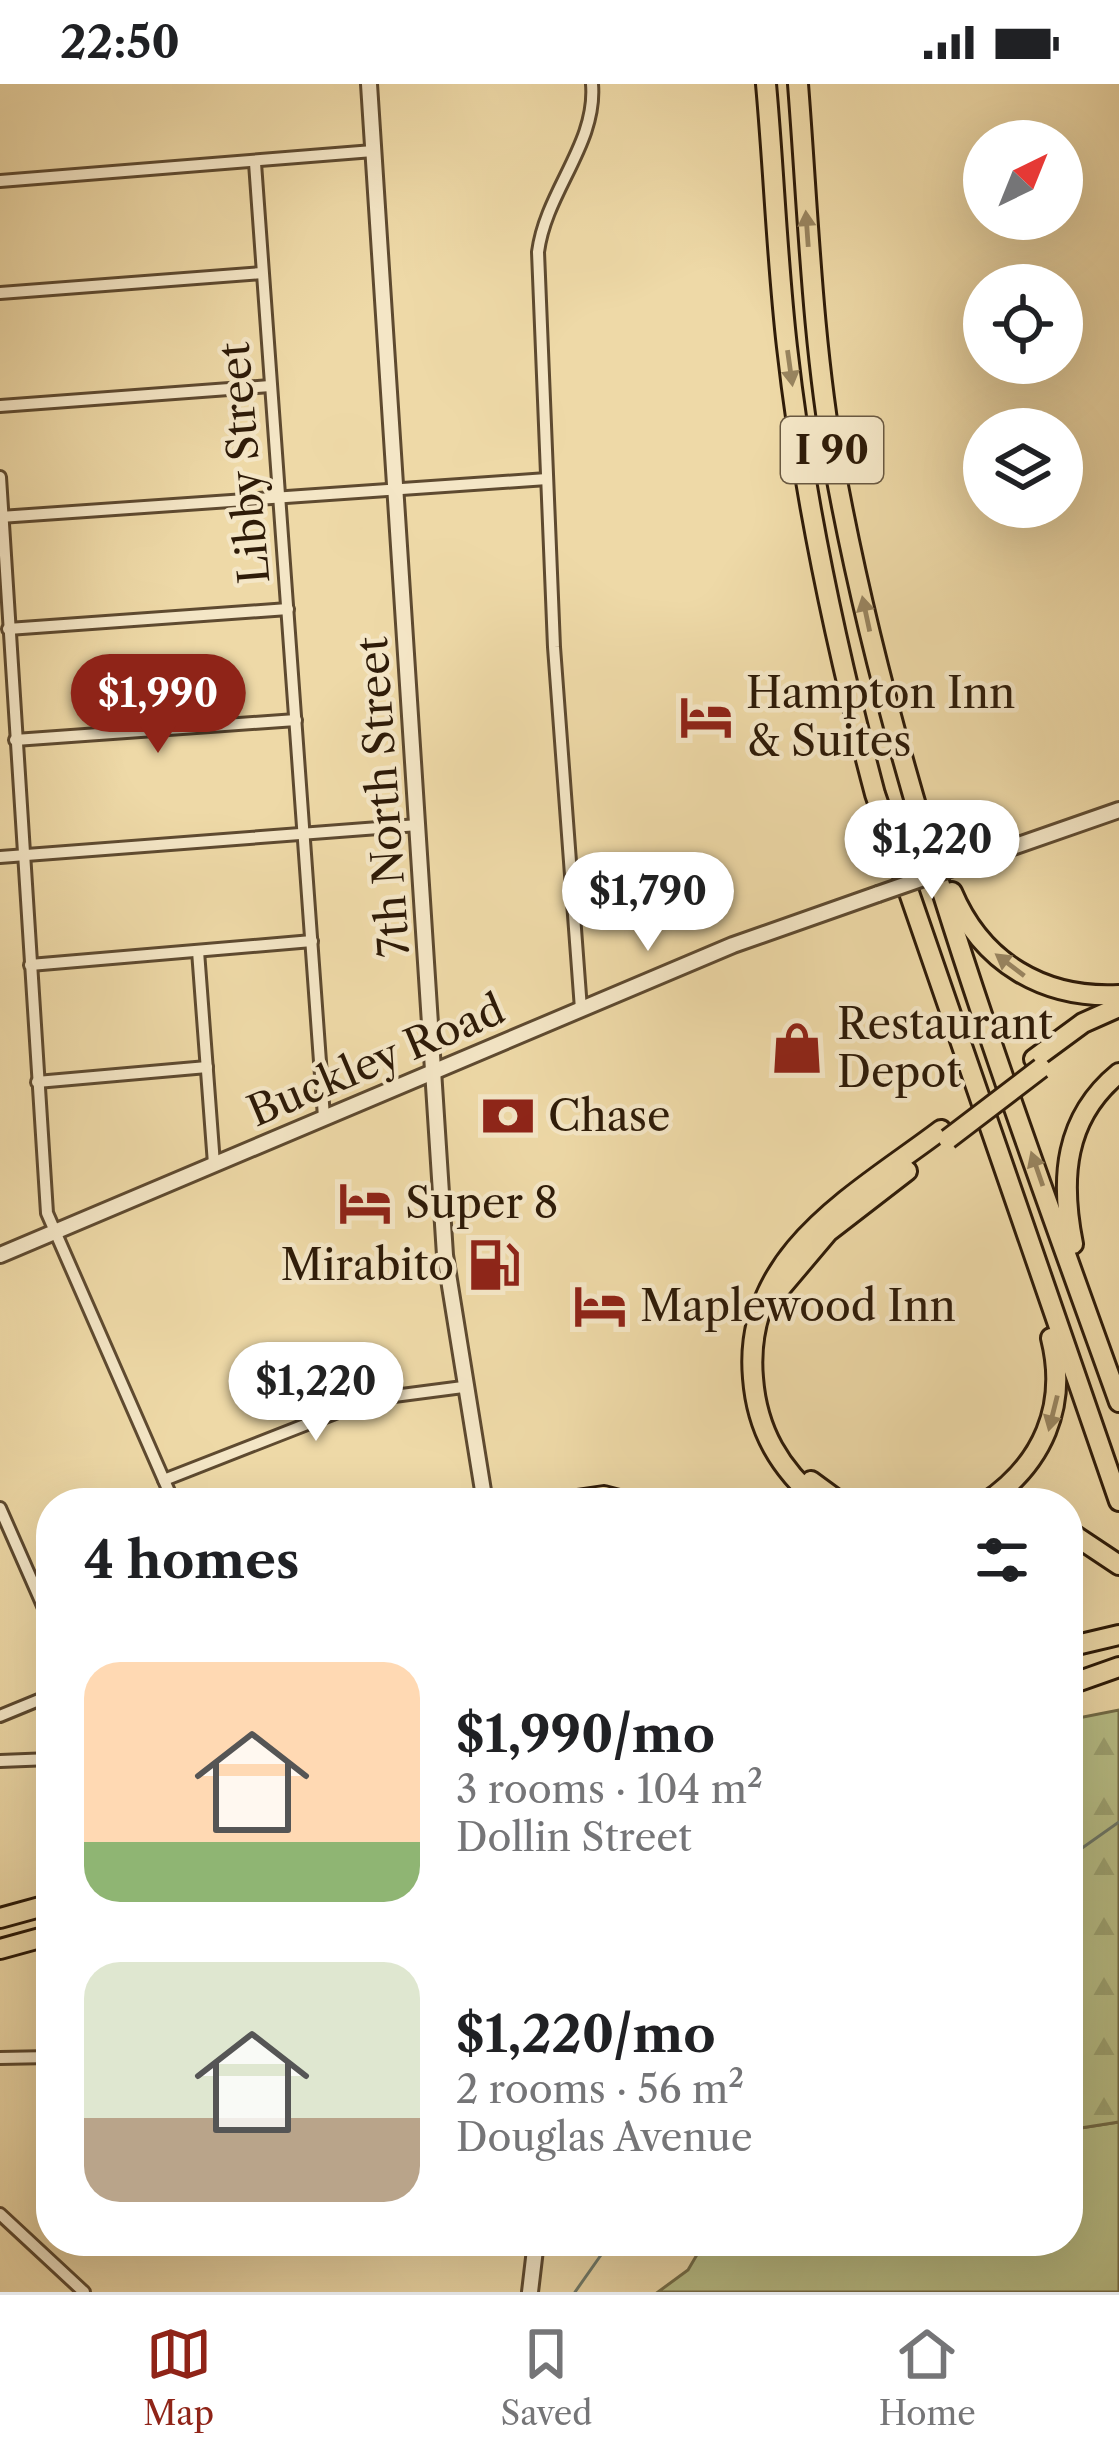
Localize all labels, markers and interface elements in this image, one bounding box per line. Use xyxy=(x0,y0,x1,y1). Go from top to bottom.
text: 22:50 xyxy=(60,14,180,70)
north arrow xyxy=(963,120,1083,240)
map controls xyxy=(963,120,1083,528)
one-way arrow xyxy=(798,210,817,247)
button: locate xyxy=(963,264,1083,384)
street label: Libby Street xyxy=(208,340,280,586)
one-way arrow xyxy=(781,350,800,387)
button: layers xyxy=(963,408,1083,528)
road number: I 90 xyxy=(781,417,883,483)
one-way arrow xyxy=(855,595,874,633)
street label: 7th North Street xyxy=(346,635,420,959)
pin: $1,990 xyxy=(60,654,256,756)
place label: Hampton Inn & Suites xyxy=(746,667,1015,767)
text: $1,990 xyxy=(98,669,218,717)
hotel icon: Hampton Inn & Suites xyxy=(677,688,735,746)
pin: $1,220 xyxy=(834,800,1030,902)
text: $1,220 xyxy=(872,815,992,863)
pin: $1,790 xyxy=(550,852,746,954)
text: $1,790 xyxy=(589,867,707,915)
one-way arrow xyxy=(994,953,1025,977)
street label: Buckley Road xyxy=(240,983,512,1137)
place label: Restaurant Depot xyxy=(837,998,1053,1098)
shop icon: Restaurant Depot xyxy=(768,1019,826,1077)
bank icon: Chase xyxy=(479,1087,537,1145)
place label: Chase xyxy=(548,1090,671,1142)
one-way arrow xyxy=(1027,1151,1045,1187)
hotel icon: Super 8 xyxy=(336,1174,394,1232)
place label: Super 8 xyxy=(405,1177,558,1229)
fuel station icon: Mirabito xyxy=(465,1236,523,1294)
place label: Mirabito xyxy=(280,1239,454,1291)
hotel icon: Maplewood Inn xyxy=(571,1277,629,1335)
place label: Maplewood Inn xyxy=(640,1280,956,1332)
pin: $1,220 xyxy=(218,1342,414,1444)
text: $1,220 xyxy=(256,1357,376,1405)
one-way arrow xyxy=(1042,1395,1061,1432)
icon: filters xyxy=(969,1527,1035,1593)
text: 4 homes xyxy=(84,1529,299,1591)
text: $1,990/mo xyxy=(456,1703,715,1765)
icon: home xyxy=(180,1710,324,1854)
text: 3 rooms · 104 m² xyxy=(456,1765,763,1813)
text: Dollin Street xyxy=(456,1813,692,1861)
text: $1,220/mo xyxy=(456,2003,716,2065)
icon: home xyxy=(180,2010,324,2154)
text: 2 rooms · 56 m² xyxy=(456,2065,744,2113)
text: Douglas Avenue xyxy=(456,2113,753,2161)
tab: Map xyxy=(143,2321,214,2434)
tab: Saved xyxy=(501,2321,592,2434)
tab: Home xyxy=(879,2321,976,2434)

